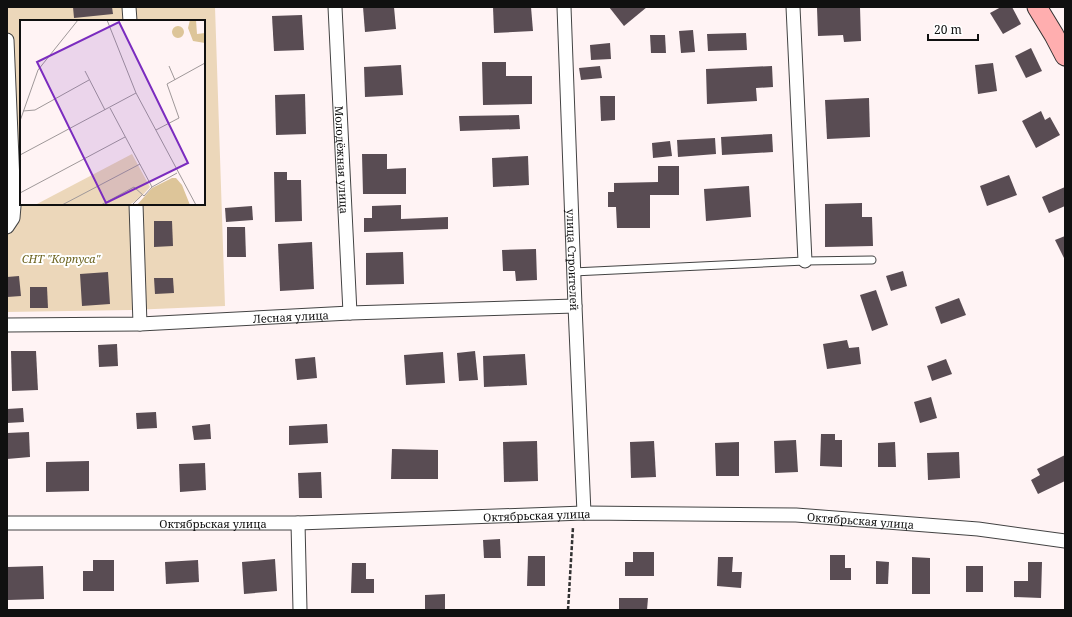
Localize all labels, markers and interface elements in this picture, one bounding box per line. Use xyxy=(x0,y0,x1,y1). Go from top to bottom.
scale bar xyxy=(928,16,978,42)
inset map xyxy=(20,20,205,205)
text: 20 m xyxy=(934,21,962,38)
street label: Молодёжная улица xyxy=(332,105,353,214)
street label: улица Строителей xyxy=(564,209,583,311)
park label: СНТ "Корпуса" xyxy=(22,251,101,266)
street label: Лесная улица xyxy=(252,307,329,326)
street label: Октябрьская улица xyxy=(483,505,591,524)
street label: Октябрьская улица xyxy=(806,508,915,532)
street label: Октябрьская улица xyxy=(159,516,267,531)

